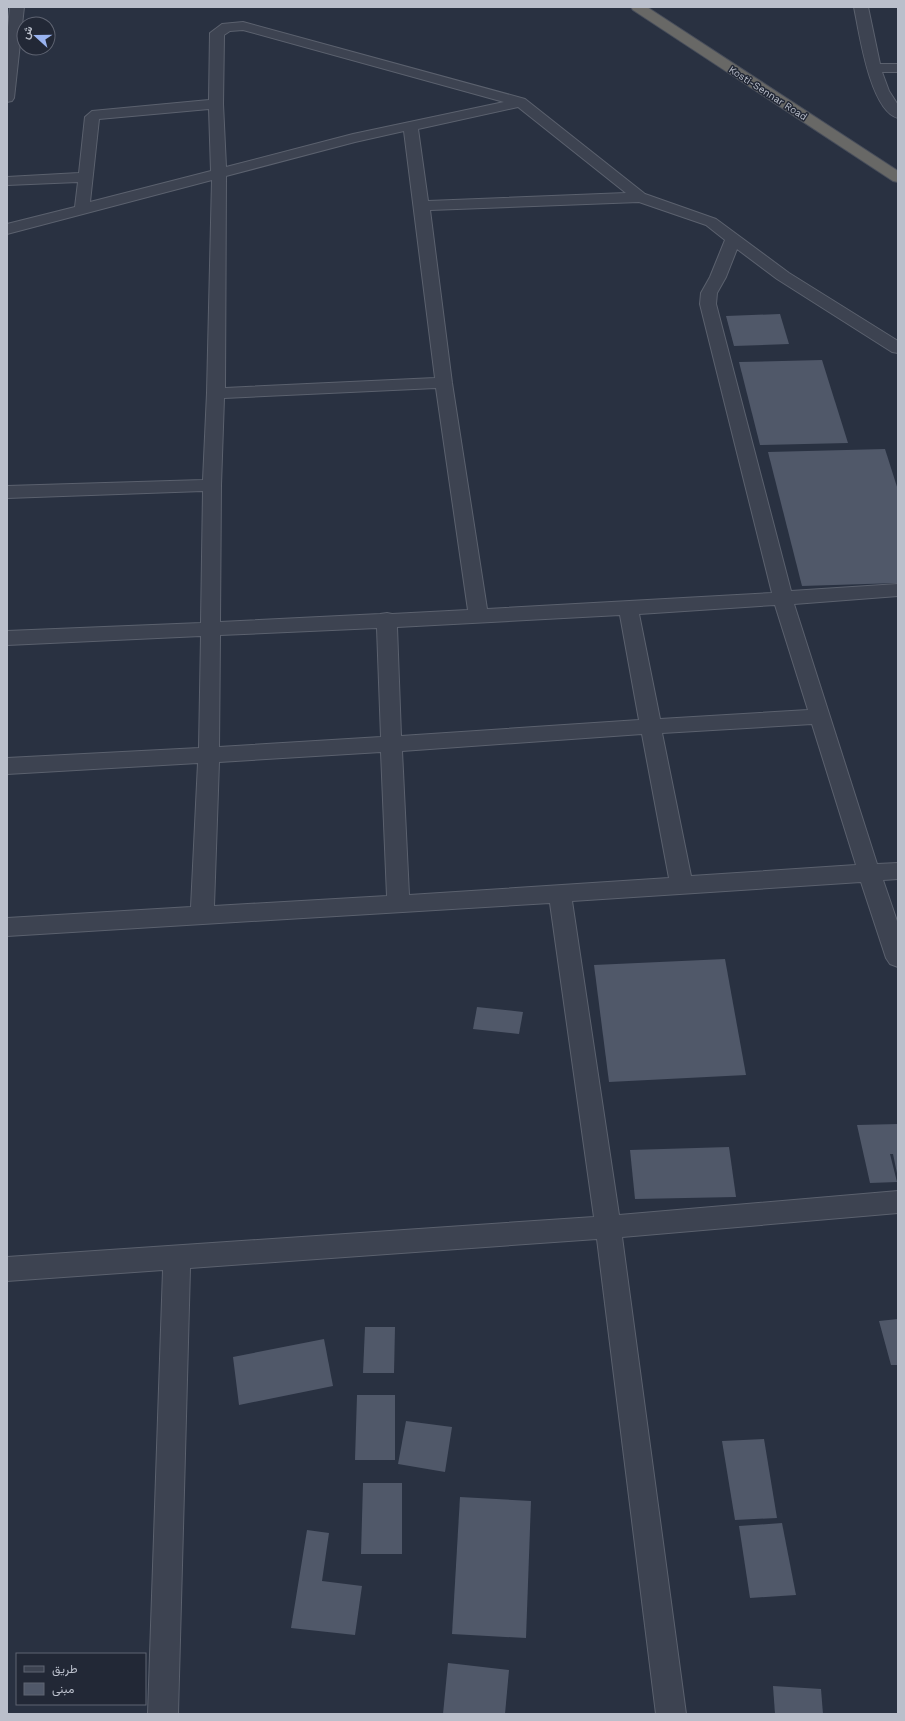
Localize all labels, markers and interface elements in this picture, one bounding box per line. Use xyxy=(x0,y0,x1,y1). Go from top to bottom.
north arrow xyxy=(16,16,56,56)
text: ش xyxy=(19,24,36,41)
street label: Kosti-Sennar Road xyxy=(727,64,809,122)
legend xyxy=(16,1653,146,1705)
text: طريق xyxy=(52,1662,78,1677)
text: مبنى xyxy=(52,1682,74,1697)

